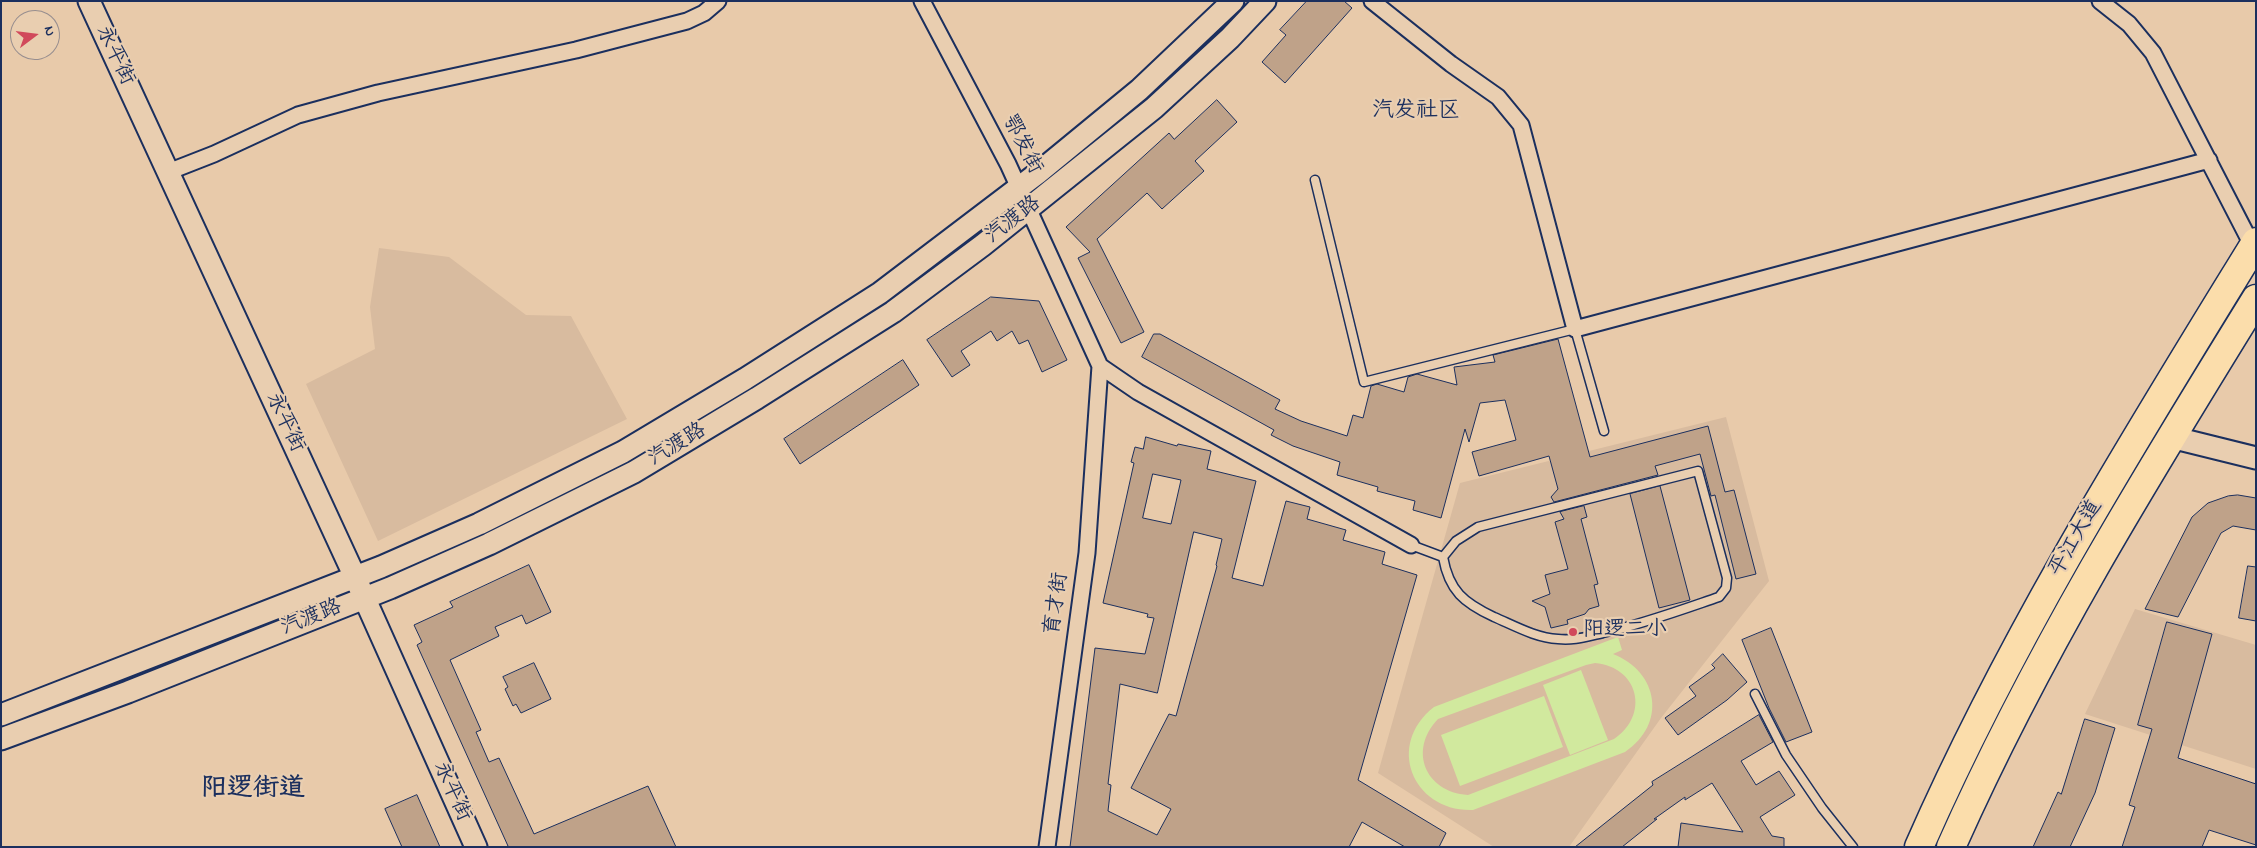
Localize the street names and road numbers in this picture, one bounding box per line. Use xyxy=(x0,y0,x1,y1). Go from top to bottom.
street label: 永平街 xyxy=(89,22,139,90)
street label: 鄂发街 xyxy=(995,111,1047,179)
street label: 汽渡路 xyxy=(981,192,1047,250)
street label: 永平街 xyxy=(259,389,309,457)
street label: 汽渡路 xyxy=(645,419,711,473)
street label: 平江大道 xyxy=(2045,496,2109,582)
street label: 育才街 xyxy=(1041,571,1075,637)
street label: 汽渡路 xyxy=(278,596,346,642)
street label: 永平街 xyxy=(427,758,475,826)

